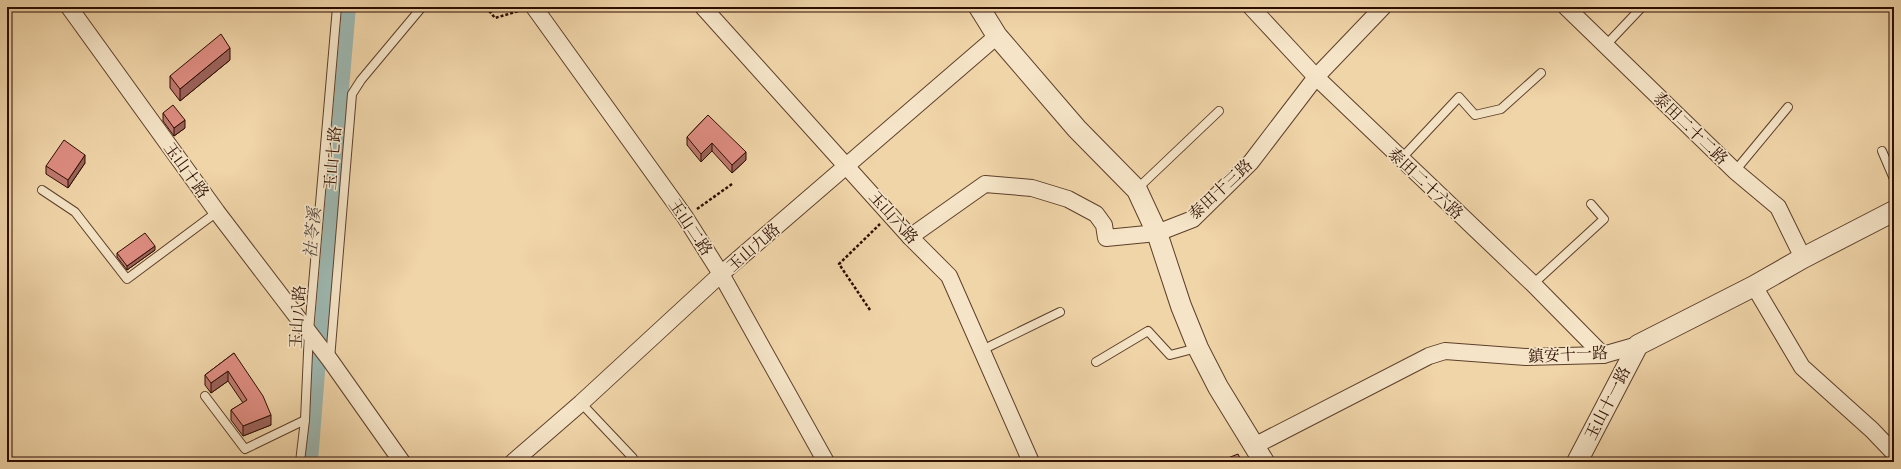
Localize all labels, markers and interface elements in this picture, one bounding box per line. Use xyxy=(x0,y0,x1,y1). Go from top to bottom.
street label: 泰田二十二路 xyxy=(1650,89,1731,169)
street label: 玉山七路 xyxy=(321,125,345,191)
street label: 玉山十路 xyxy=(160,139,212,202)
street label: 泰田二十六路 xyxy=(1384,144,1467,223)
street label: 泰田十三路 xyxy=(1185,156,1256,224)
street label: 玉山六路 xyxy=(865,188,921,247)
street label: 玉山二路 xyxy=(665,196,716,259)
water label: 社苓溪 xyxy=(301,205,324,259)
street label: 玉山九路 xyxy=(724,220,784,276)
street label: 玉山八路 xyxy=(287,285,309,350)
street label: 鎮安十一路 xyxy=(1528,344,1608,366)
street label: 玉山十一路 xyxy=(1582,364,1634,443)

